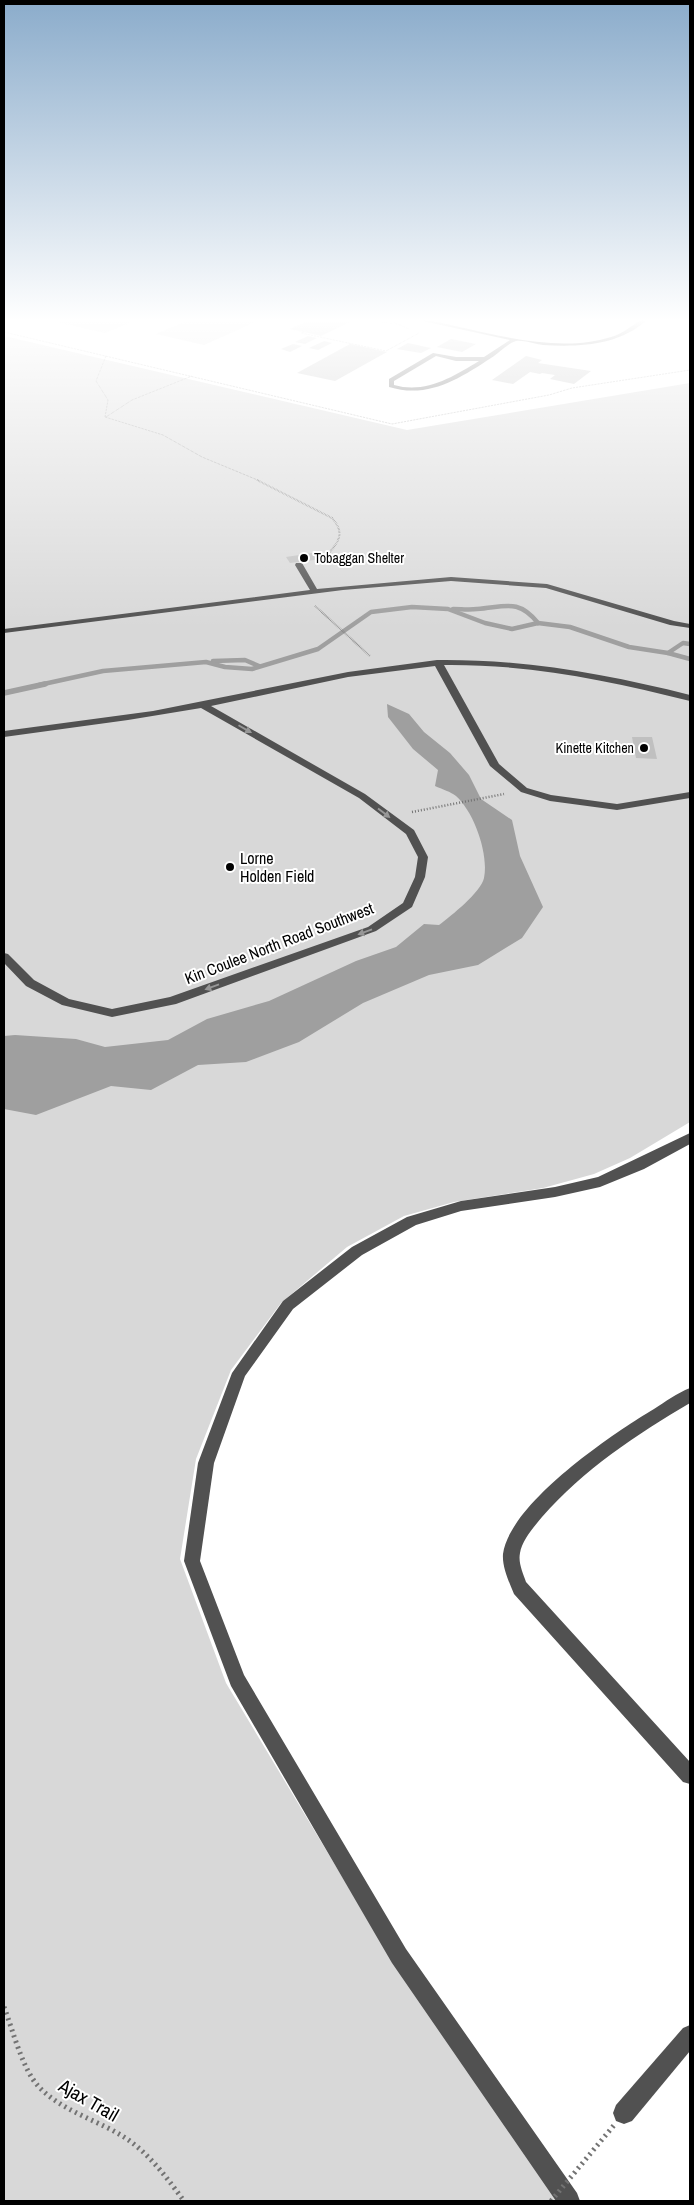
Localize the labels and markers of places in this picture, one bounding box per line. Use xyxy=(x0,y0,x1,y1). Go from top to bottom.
place label: Tobaggan Shelter xyxy=(314,549,404,567)
marker: Tobaggan Shelter xyxy=(298,552,310,564)
place label: Kinette Kitchen xyxy=(555,739,634,757)
marker: Kinette Kitchen xyxy=(638,742,650,754)
place label: Lorne Holden Field xyxy=(240,847,314,887)
marker: Lorne Holden Field xyxy=(224,861,236,873)

